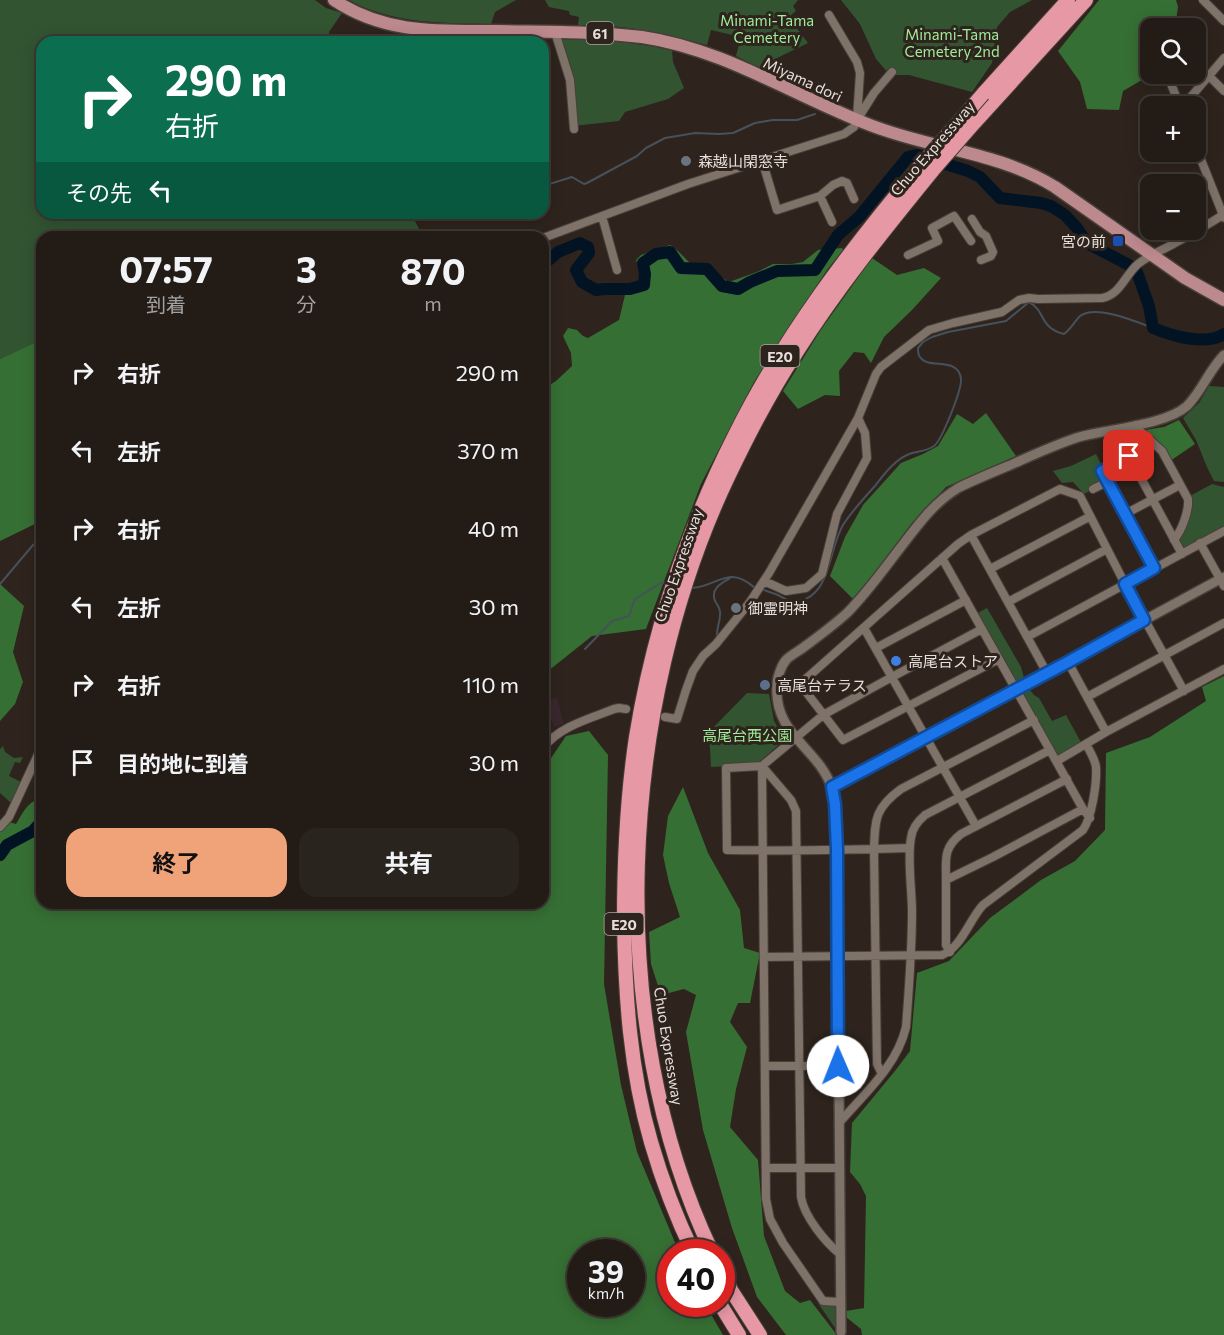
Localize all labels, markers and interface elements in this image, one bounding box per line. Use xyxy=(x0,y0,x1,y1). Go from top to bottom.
park label: Minami-Tama Cemetery xyxy=(720,11,814,46)
map controls xyxy=(1140,18,1206,240)
button: search xyxy=(1140,18,1206,84)
road number: 61 xyxy=(586,22,614,44)
park label: Minami-Tama Cemetery 2nd xyxy=(904,25,1000,60)
text: 290 m xyxy=(165,53,287,105)
street label: Miyama dori xyxy=(761,53,845,105)
icon: right xyxy=(66,60,144,138)
button: + xyxy=(1140,96,1206,162)
street label: Chuo Expressway xyxy=(886,97,978,199)
text: 右折 xyxy=(165,109,219,142)
place label: 森越山閑窓寺 xyxy=(698,152,788,170)
marker: 森越山閑窓寺 xyxy=(679,154,693,168)
icon: left xyxy=(144,174,177,207)
button: − xyxy=(1140,174,1206,240)
text: その先 xyxy=(66,179,132,206)
place label: 宮の前 xyxy=(1061,232,1106,250)
marker: 宮の前 xyxy=(1111,234,1125,248)
text: 07:57 xyxy=(119,246,213,290)
text: 3 xyxy=(296,246,317,290)
text: 870 xyxy=(400,248,466,292)
text: m xyxy=(424,291,442,315)
text: 到着 xyxy=(146,292,186,316)
text: 分 xyxy=(297,292,317,316)
road number: E20 xyxy=(760,345,800,367)
icon: right xyxy=(66,356,99,389)
text: 290 m xyxy=(456,359,519,386)
text: 右折 xyxy=(117,360,161,387)
pin xyxy=(1103,430,1154,481)
icon: left xyxy=(66,434,99,467)
text: 370 m xyxy=(457,437,519,464)
text: 左折 xyxy=(117,438,161,465)
icon: arrive xyxy=(1112,439,1145,472)
street label: Chuo Expressway xyxy=(650,505,706,624)
icon: right xyxy=(66,512,99,545)
text: 40 m xyxy=(468,515,519,542)
text: 右折 xyxy=(117,516,161,543)
icon: left xyxy=(66,590,99,623)
text: 30 m xyxy=(469,593,519,620)
text: 左折 xyxy=(117,594,161,621)
place label: 御霊明神 xyxy=(748,599,808,617)
marker: 御霊明神 xyxy=(729,601,743,615)
place label: 高尾台ストア xyxy=(908,652,998,670)
marker: 高尾台ストア xyxy=(889,654,903,668)
icon: right xyxy=(66,668,99,701)
text: 110 m xyxy=(462,671,519,698)
text: 右折 xyxy=(117,672,161,699)
place label: 高尾台テラス xyxy=(777,676,867,694)
marker: 高尾台テラス xyxy=(758,678,772,692)
park label: 高尾台西公園 xyxy=(702,726,792,744)
icon: arrive xyxy=(66,746,99,779)
text: 30 m xyxy=(469,749,519,776)
text: 目的地に到着 xyxy=(117,750,249,777)
button: 終了 xyxy=(66,828,287,897)
button: 共有 xyxy=(299,828,519,897)
road number: E20 xyxy=(604,913,644,935)
street label: Chuo Expressway xyxy=(651,986,687,1107)
position arrow xyxy=(806,1034,870,1098)
speed limit sign: 40 xyxy=(657,1239,735,1317)
text: 39 xyxy=(588,1252,624,1289)
text: km/h xyxy=(588,1284,624,1302)

